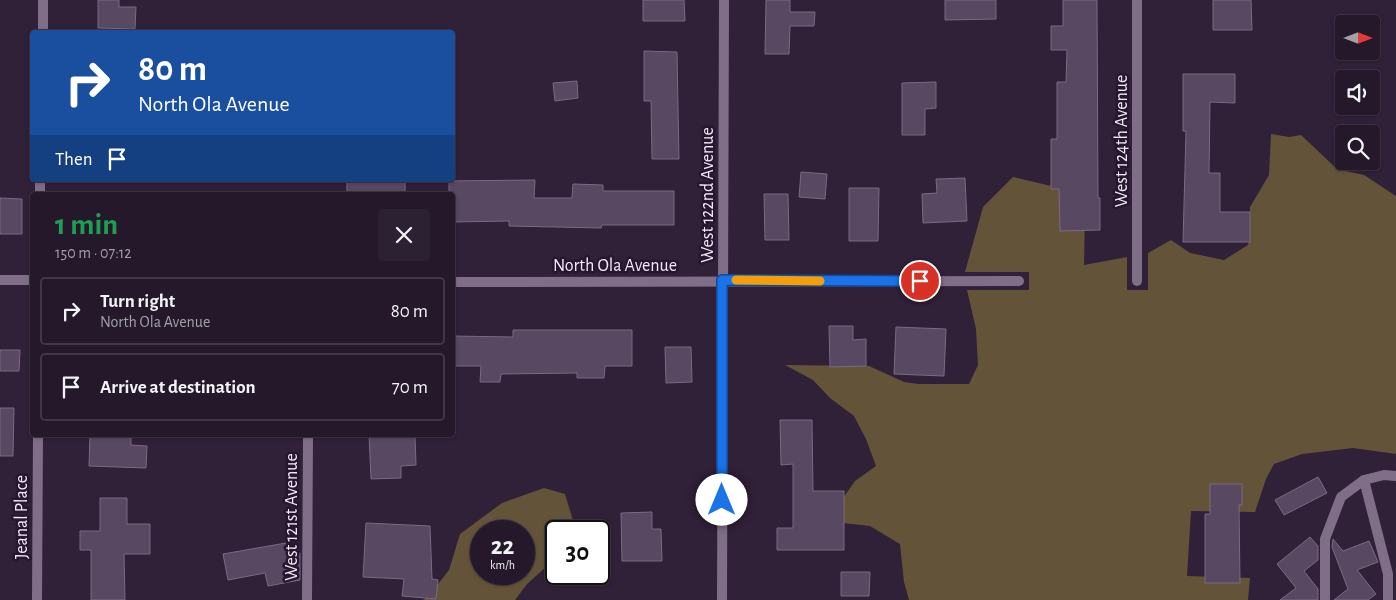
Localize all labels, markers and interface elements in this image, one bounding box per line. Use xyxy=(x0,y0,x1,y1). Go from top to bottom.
north arrow xyxy=(1335,15,1380,60)
map controls xyxy=(1335,15,1380,170)
icon: right xyxy=(55,50,120,115)
text: 80 m xyxy=(138,52,207,87)
button: sound xyxy=(1335,70,1380,115)
street label: West 124th Avenue xyxy=(1113,75,1131,207)
text: North Ola Avenue xyxy=(138,93,290,115)
button: search xyxy=(1335,125,1380,170)
street label: West 122nd Avenue xyxy=(699,127,717,263)
icon: arrive xyxy=(103,145,131,173)
text: Then xyxy=(55,150,93,169)
button: close xyxy=(378,209,430,261)
text: 1 min xyxy=(55,210,118,240)
text: 150 m · 07:12 xyxy=(55,245,132,261)
street label: North Ola Avenue xyxy=(553,257,677,275)
pin xyxy=(899,260,941,302)
icon: arrive xyxy=(906,267,934,295)
text: Turn right xyxy=(100,292,175,311)
icon: right xyxy=(57,297,85,325)
text: 80 m xyxy=(391,302,428,321)
text: North Ola Avenue xyxy=(100,314,210,330)
icon: arrive xyxy=(57,373,85,401)
text: Arrive at destination xyxy=(100,378,256,397)
text: 70 m xyxy=(392,378,428,397)
street label: West 121st Avenue xyxy=(283,453,301,581)
position arrow xyxy=(695,473,747,525)
street label: Jeanal Place xyxy=(13,475,31,559)
speed limit sign: 30 xyxy=(545,520,610,585)
text: 22 xyxy=(491,534,514,559)
text: km/h xyxy=(490,559,515,571)

